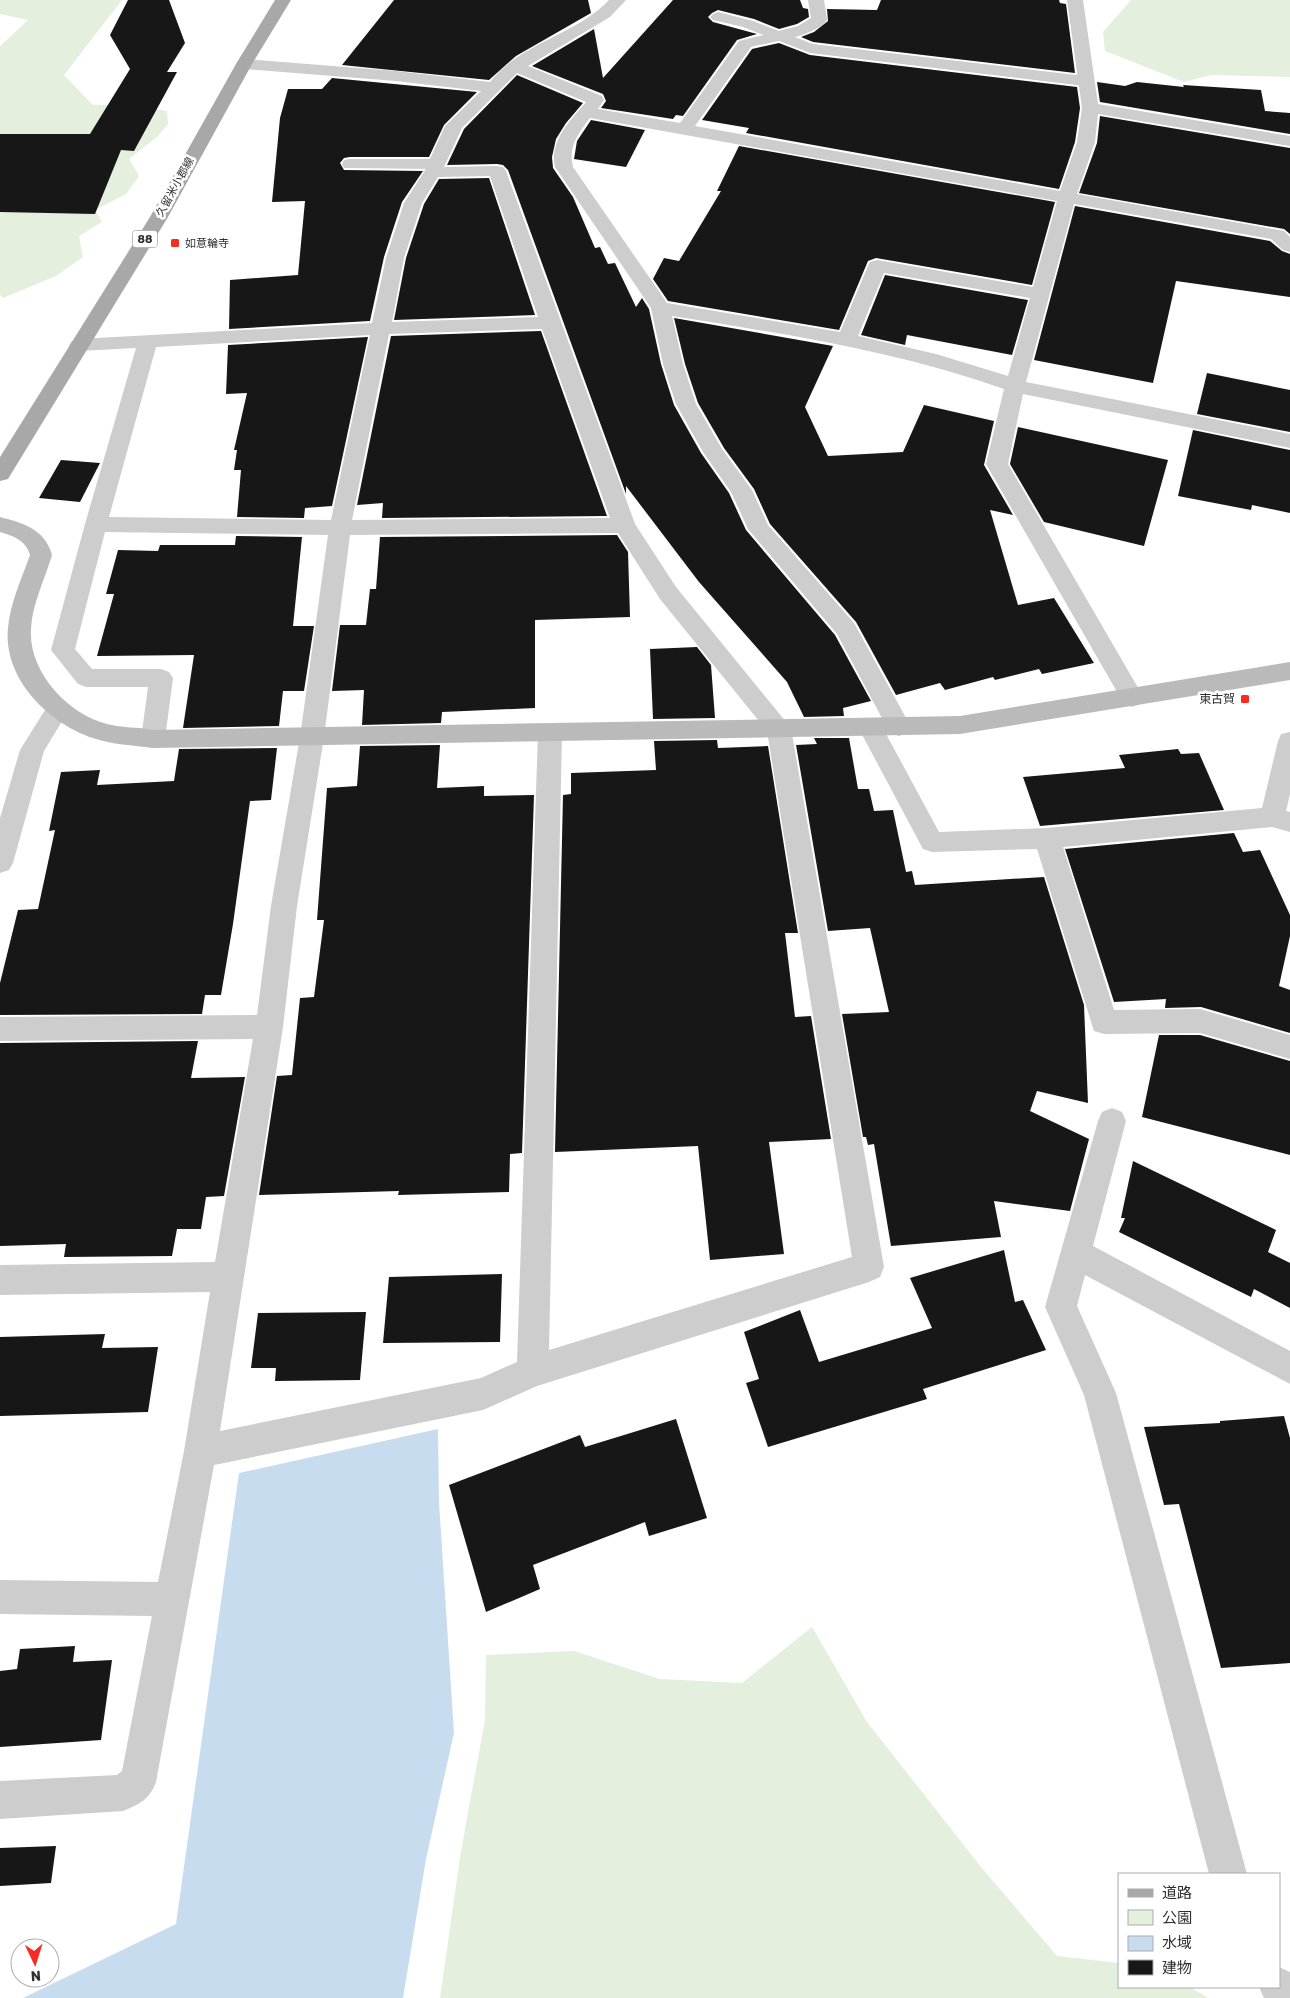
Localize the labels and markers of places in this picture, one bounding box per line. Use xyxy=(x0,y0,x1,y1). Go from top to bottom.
marker: 如意輪寺 xyxy=(169,237,181,249)
place label: 如意輪寺 xyxy=(185,237,229,250)
place label: 東古賀 xyxy=(1199,692,1235,706)
marker: 東古賀 xyxy=(1239,693,1251,705)

